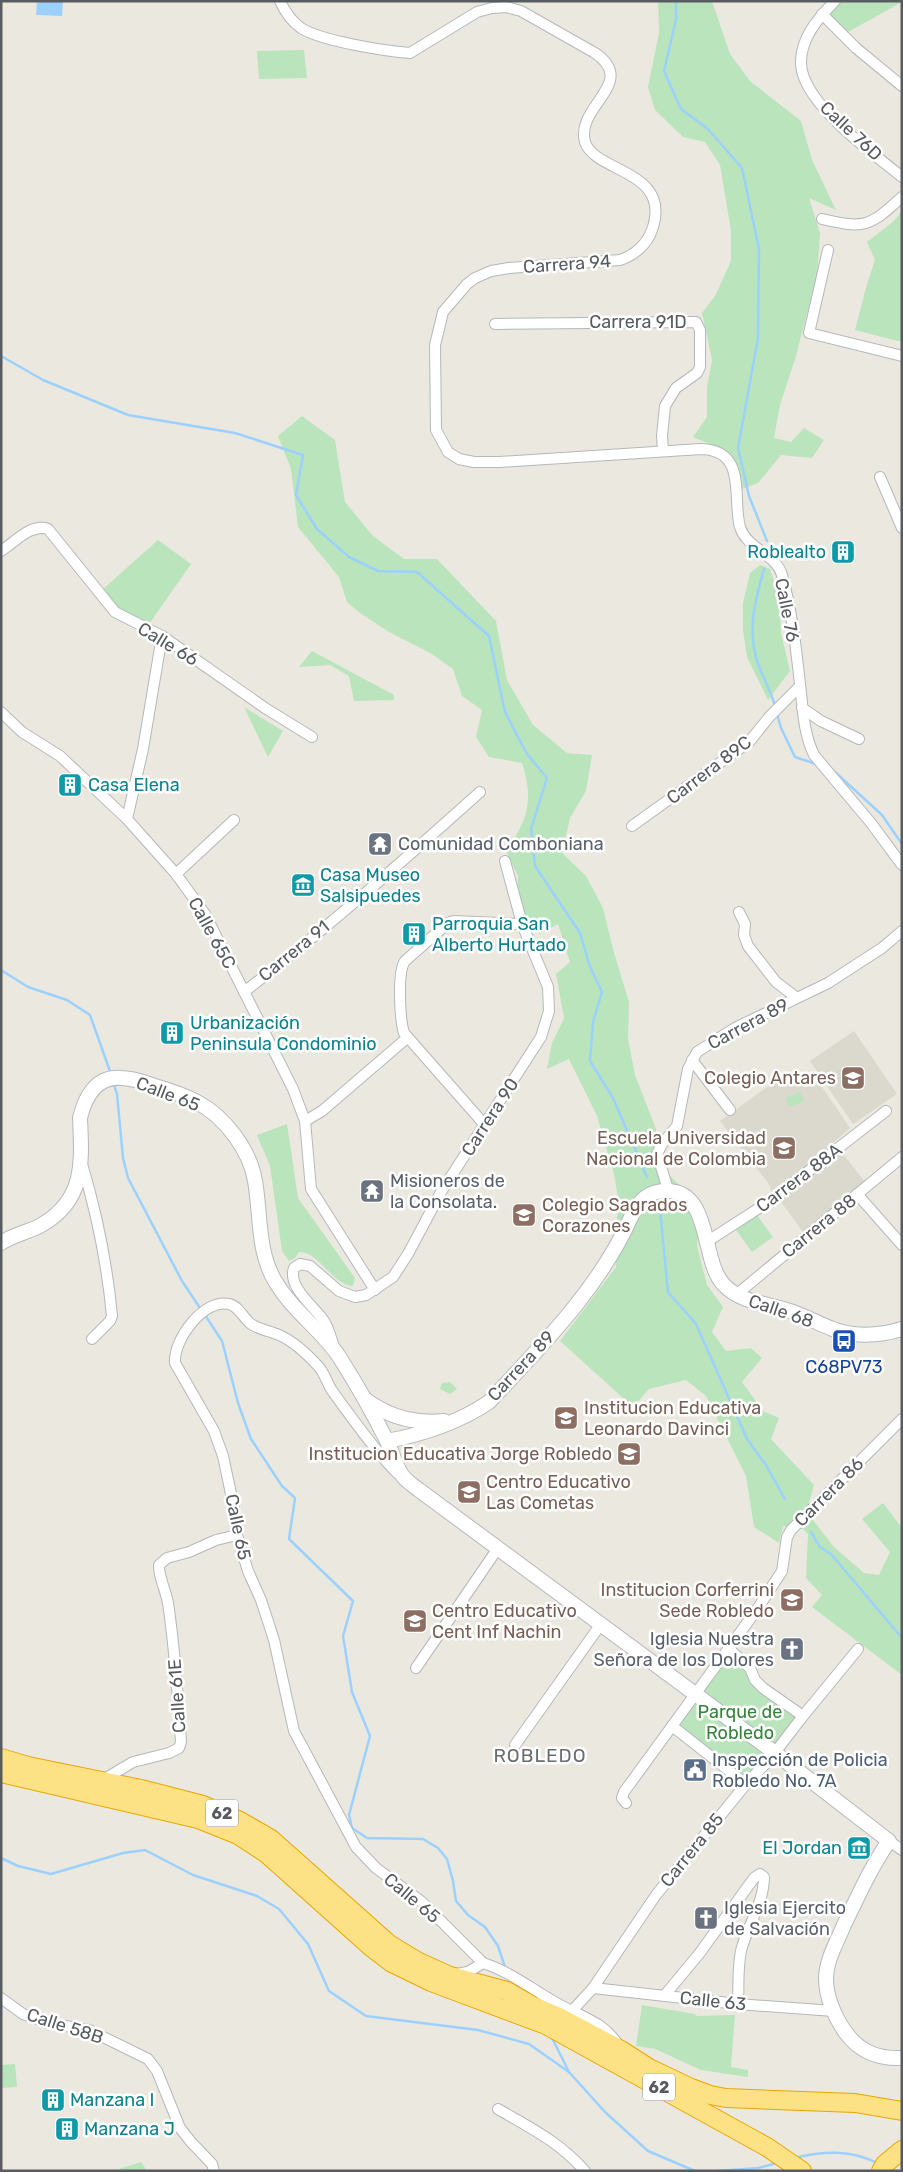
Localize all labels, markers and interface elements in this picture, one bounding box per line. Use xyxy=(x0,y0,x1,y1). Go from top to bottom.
street label: Calle 76D xyxy=(815,97,887,165)
street label: Carrera 94 xyxy=(522,250,612,278)
street label: Carrera 91D xyxy=(589,311,687,333)
building icon: Roblealto xyxy=(830,539,856,565)
place label: Roblealto xyxy=(747,541,826,563)
street label: Calle 76 xyxy=(770,576,804,644)
street label: Calle 66 xyxy=(134,617,202,671)
street label: Carrera 89C xyxy=(662,731,756,809)
building icon: Casa Elena xyxy=(57,772,83,798)
place label: Casa Elena xyxy=(88,774,180,796)
temple icon: Comunidad Comboniana xyxy=(367,831,393,857)
place label: Comunidad Comboniana xyxy=(398,833,604,855)
place label: Casa Museo Salsipuedes xyxy=(320,864,421,907)
museum icon: Casa Museo Salsipuedes xyxy=(290,872,316,898)
street label: Calle 65C xyxy=(183,893,241,973)
place label: Parroquia San Alberto Hurtado xyxy=(432,913,566,956)
street label: Carrera 91 xyxy=(254,916,334,986)
building icon: Parroquia San Alberto Hurtado xyxy=(401,921,427,947)
street label: Carrera 89 xyxy=(704,993,792,1055)
place label: Urbanización Peninsula Condominio xyxy=(190,1012,377,1055)
building icon: Urbanización Peninsula Condominio xyxy=(159,1020,185,1046)
school or university icon: Colegio Antares xyxy=(840,1065,866,1091)
place label: Colegio Antares xyxy=(704,1067,836,1089)
street label: Calle 65 xyxy=(133,1072,203,1116)
street label: Carrera 90 xyxy=(457,1074,523,1160)
place label: Escuela Universidad Nacional de Colombia xyxy=(586,1127,766,1170)
school or university icon: Escuela Universidad Nacional de Colombia xyxy=(771,1135,797,1161)
street label: Carrera 88A xyxy=(752,1139,846,1217)
place label: Misioneros de la Consolata. xyxy=(390,1170,505,1213)
temple icon: Misioneros de la Consolata. xyxy=(359,1178,385,1204)
street label: Carrera 88 xyxy=(777,1189,861,1263)
place label: Colegio Sagrados Corazones xyxy=(542,1194,687,1237)
school or university icon: Colegio Sagrados Corazones xyxy=(511,1202,537,1228)
street label: Calle 68 xyxy=(746,1290,816,1332)
street label: Carrera 89 xyxy=(483,1326,559,1406)
bus stop icon: C68PV73 xyxy=(831,1328,857,1354)
place label: C68PV73 xyxy=(805,1356,883,1378)
place label: Institucion Educativa Leonardo Davinci xyxy=(584,1397,761,1440)
school or university icon: Institucion Educativa Leonardo Davinci xyxy=(553,1405,579,1431)
school or university icon: Institucion Educativa Jorge Robledo xyxy=(616,1441,642,1467)
place label: Institucion Educativa Jorge Robledo xyxy=(308,1443,612,1465)
street label: Carrera 86 xyxy=(790,1453,868,1531)
place label: Centro Educativo Las Cometas xyxy=(486,1471,631,1514)
school or university icon: Centro Educativo Las Cometas xyxy=(456,1479,482,1505)
street label: Calle 65 xyxy=(220,1492,256,1562)
place label: Institucion Corferrini Sede Robledo xyxy=(601,1579,774,1622)
school or university icon: Institucion Corferrini Sede Robledo xyxy=(779,1587,805,1613)
place label: Centro Educativo Cent Inf Nachin xyxy=(432,1600,577,1643)
school or university icon: Centro Educativo Cent Inf Nachin xyxy=(402,1608,428,1634)
place label: Iglesia Nuestra Señora de los Dolores xyxy=(594,1628,774,1671)
church icon: Iglesia Nuestra Señora de los Dolores xyxy=(779,1636,805,1662)
street label: Calle 61E xyxy=(163,1658,191,1734)
park label: Parque de Robledo xyxy=(698,1701,782,1744)
district label: ROBLEDO xyxy=(493,1744,587,1767)
place label: Inspección de Policia Robledo No. 7A xyxy=(712,1749,888,1792)
public building icon: Inspección de Policia Robledo No. 7A xyxy=(682,1757,708,1783)
road number: 62 xyxy=(206,1800,238,1826)
street label: Carrera 85 xyxy=(656,1809,728,1891)
museum icon: El Jordan xyxy=(846,1835,872,1861)
place label: El Jordan xyxy=(762,1837,842,1859)
street label: Calle 65 xyxy=(379,1868,445,1928)
place label: Iglesia Ejercito de Salvación xyxy=(724,1897,846,1940)
church icon: Iglesia Ejercito de Salvación xyxy=(693,1905,719,1931)
street label: Calle 63 xyxy=(679,1987,747,2015)
street label: Calle 58B xyxy=(24,2003,106,2049)
road number: 62 xyxy=(643,2074,675,2100)
building icon: Manzana I xyxy=(40,2087,66,2113)
place label: Manzana I xyxy=(70,2089,154,2111)
building icon: Manzana J xyxy=(54,2116,80,2142)
place label: Manzana J xyxy=(84,2118,175,2140)

